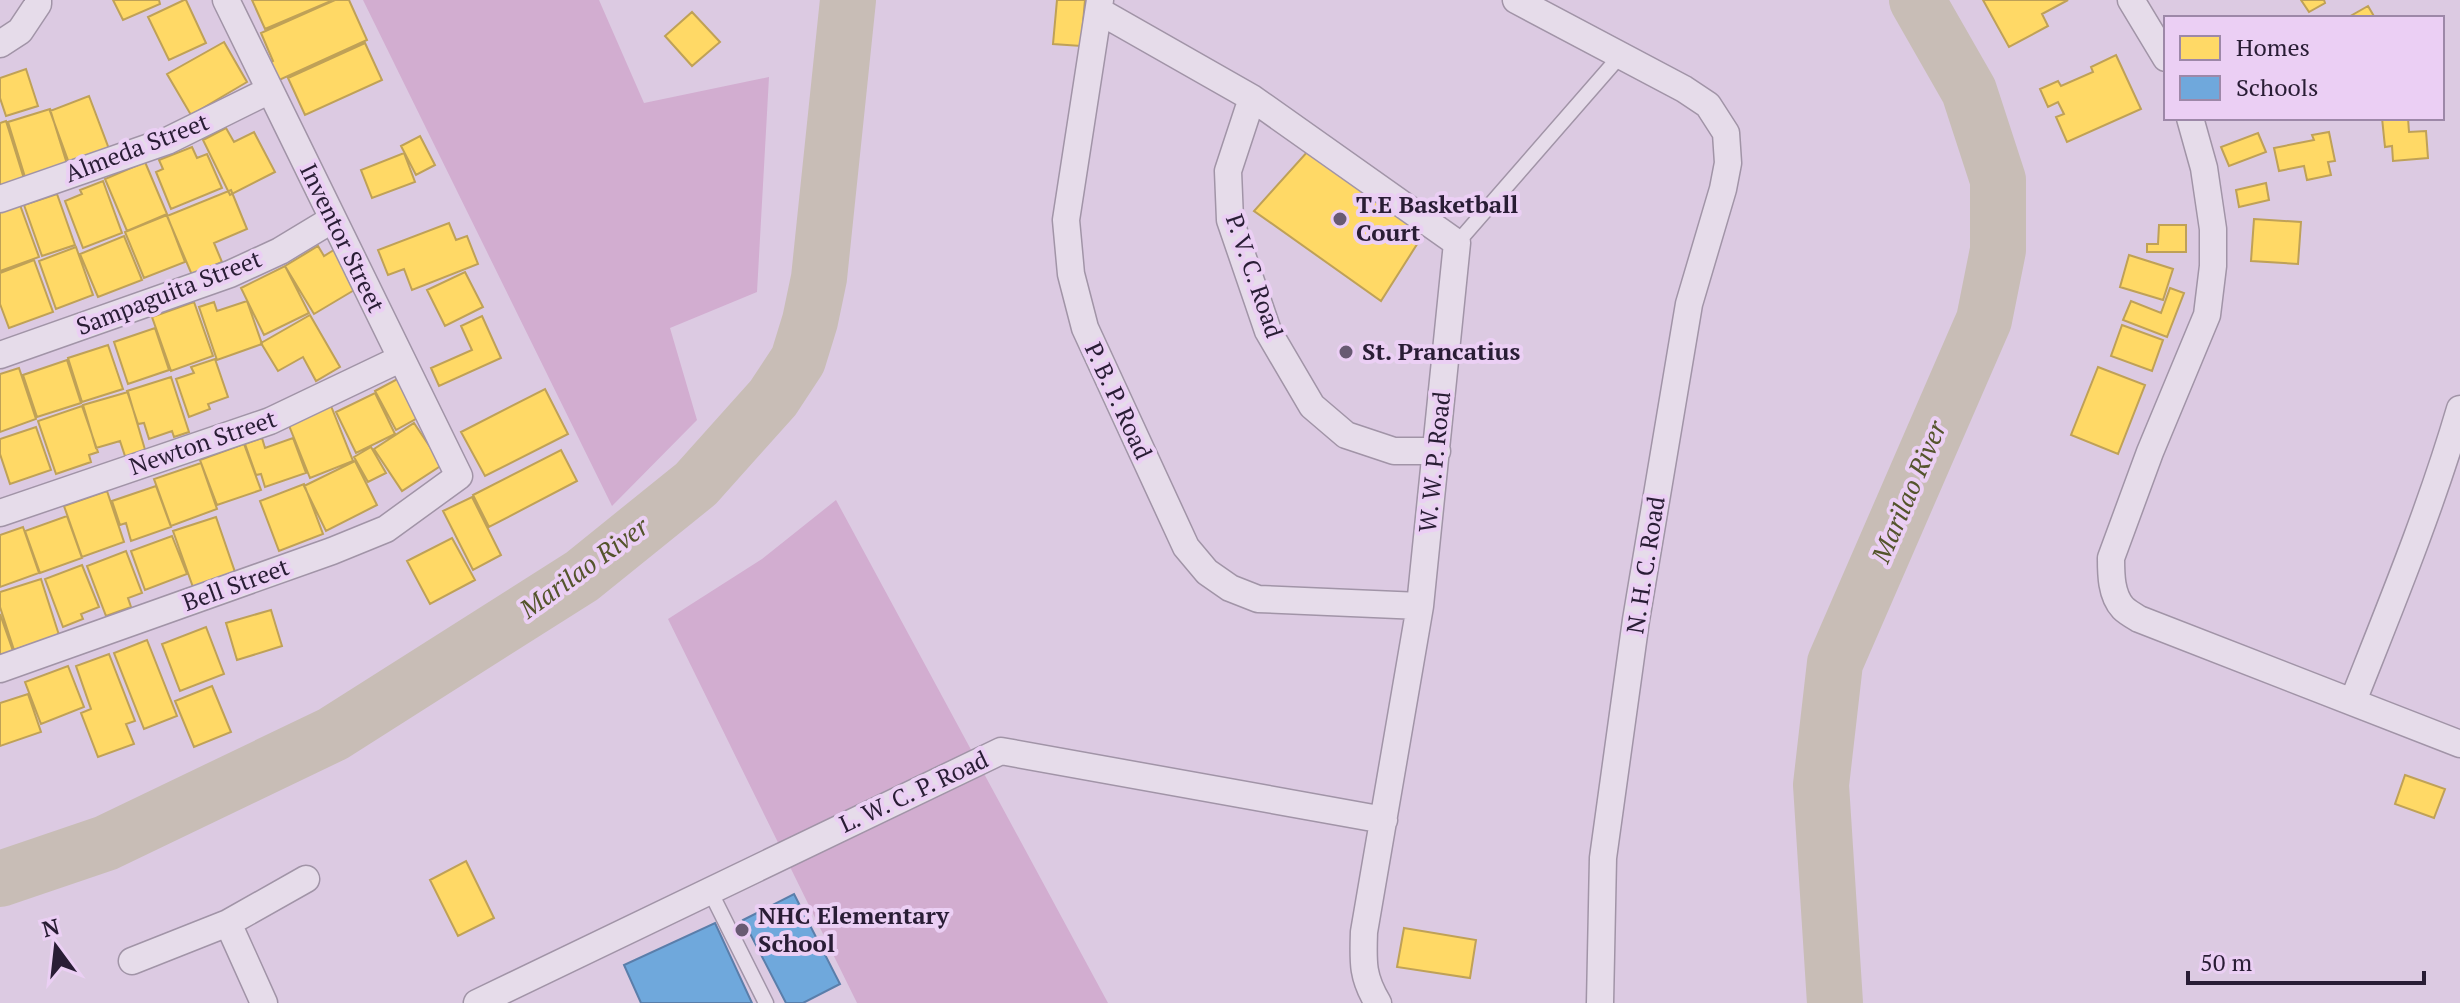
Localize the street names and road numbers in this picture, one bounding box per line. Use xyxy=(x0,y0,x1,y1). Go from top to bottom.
street label: Almeda Street xyxy=(60,105,213,189)
street label: Inventor Street xyxy=(293,158,393,317)
street label: P. V. C. Road xyxy=(1219,210,1291,342)
street label: Sampaguita Street xyxy=(71,242,266,342)
street label: P. B. P. Road xyxy=(1078,337,1160,464)
street label: W. W. P. Road xyxy=(1411,390,1457,534)
street label: Newton Street xyxy=(125,402,280,482)
street label: N. H. C. Road xyxy=(1618,494,1672,636)
street label: Bell Street xyxy=(178,550,293,618)
street label: L. W. C. P. Road xyxy=(834,743,993,840)

